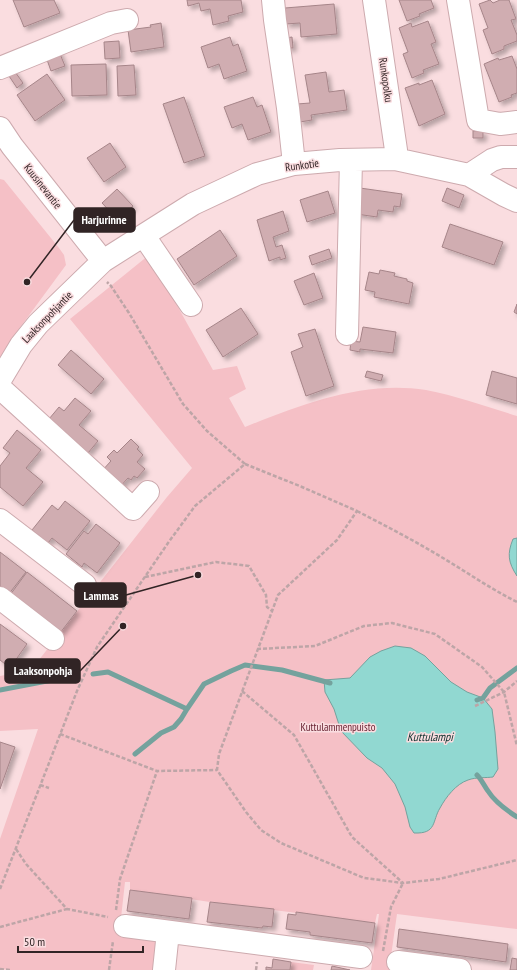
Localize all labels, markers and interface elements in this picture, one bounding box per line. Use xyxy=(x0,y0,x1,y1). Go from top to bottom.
street label: Runkopolku xyxy=(376,57,396,103)
street label: Runkotie xyxy=(284,156,320,174)
street label: Kuusinevantie xyxy=(21,161,65,212)
callout: Harjurinne xyxy=(74,208,135,232)
text: Harjurinne xyxy=(81,212,127,227)
street label: Laaksonpohjantie xyxy=(19,288,76,346)
callout: Lammas xyxy=(75,583,126,607)
text: Lammas xyxy=(83,588,119,603)
callout: Laaksonpohja xyxy=(5,659,80,683)
text: Laaksonpohja xyxy=(14,663,72,678)
park label: Kuttulammenpuisto xyxy=(301,720,376,734)
water label: Kuttulampi xyxy=(407,729,454,744)
scale bar xyxy=(18,928,143,954)
text: 50 m xyxy=(24,934,45,949)

